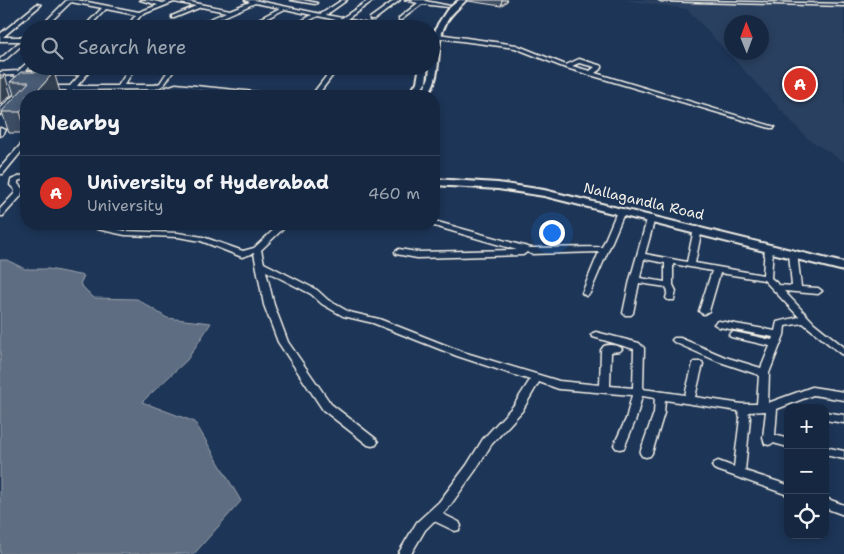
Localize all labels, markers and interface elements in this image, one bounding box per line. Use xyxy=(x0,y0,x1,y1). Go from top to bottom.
north arrow xyxy=(724,15,769,60)
search box xyxy=(20,20,440,75)
icon: search xyxy=(38,34,66,62)
text: Search here xyxy=(78,35,187,60)
pin: A xyxy=(784,65,816,103)
text: Nearby xyxy=(40,109,120,137)
text: University of Hyderabad xyxy=(87,170,329,195)
street label: Nallagandla Road xyxy=(582,178,706,224)
text: A xyxy=(50,183,62,204)
text: 460 m xyxy=(368,183,420,204)
text: University xyxy=(87,195,163,216)
your location xyxy=(539,220,565,246)
map controls xyxy=(784,404,829,539)
button: + xyxy=(784,404,829,449)
button: − xyxy=(784,449,829,494)
button: locate xyxy=(784,494,829,539)

